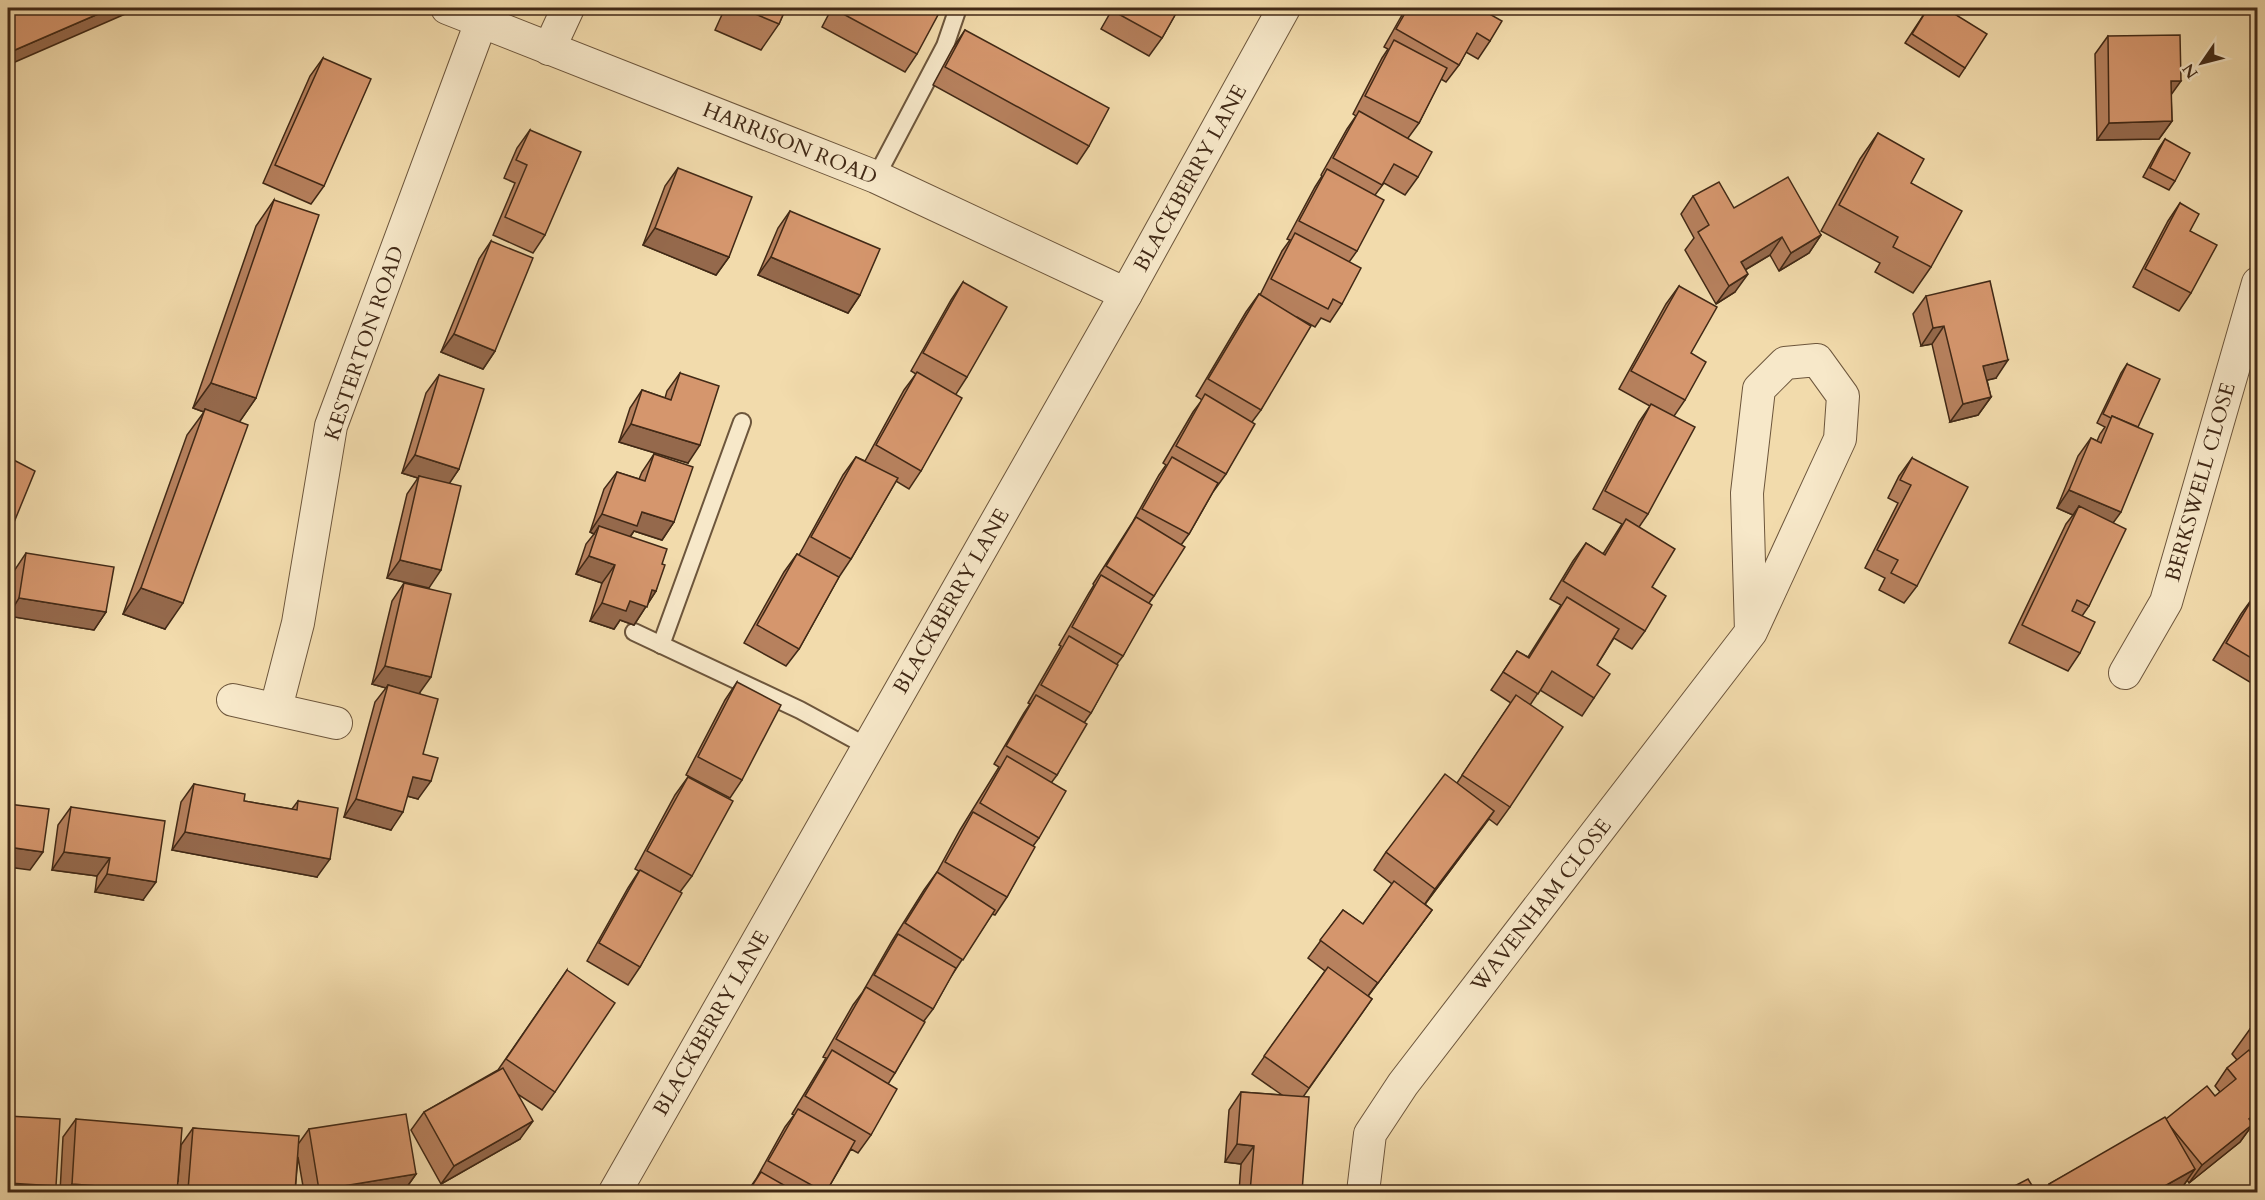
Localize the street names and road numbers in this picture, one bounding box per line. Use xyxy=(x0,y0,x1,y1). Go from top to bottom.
street label: BLACKBERRY LANE xyxy=(1127,79,1254,277)
street label: HARRISON ROAD xyxy=(698,95,881,192)
street label: KESTERTON ROAD xyxy=(318,242,411,444)
street label: BERKSWELL CLOSE xyxy=(2158,379,2243,585)
street label: BLACKBERRY LANE xyxy=(886,503,1016,699)
street label: WAVENHAM CLOSE xyxy=(1464,813,1618,999)
street label: BLACKBERRY LANE xyxy=(646,925,776,1121)

